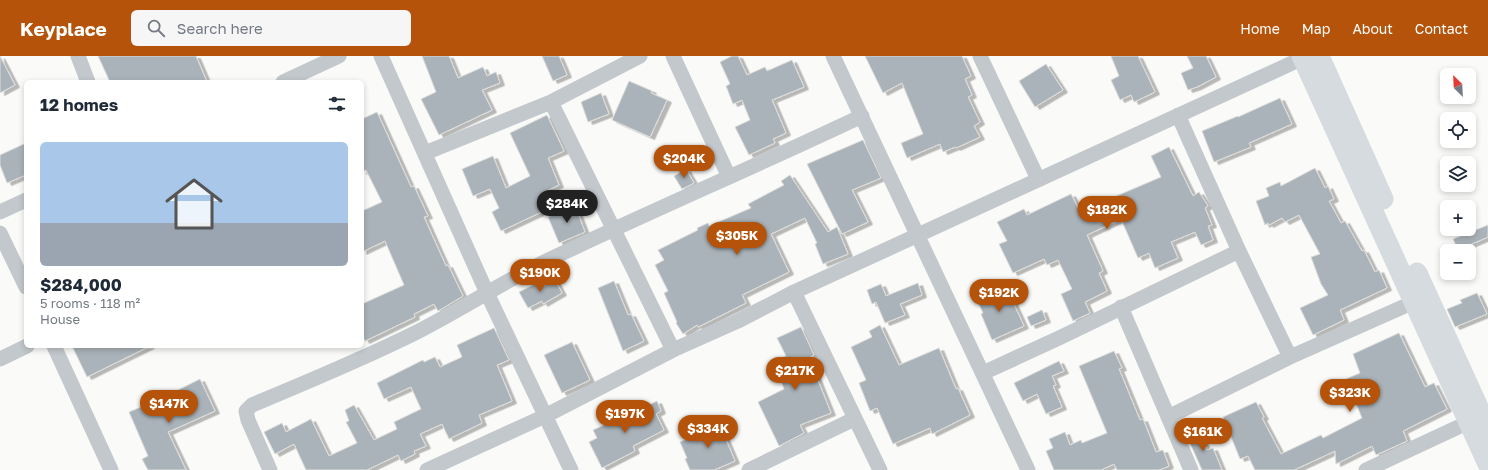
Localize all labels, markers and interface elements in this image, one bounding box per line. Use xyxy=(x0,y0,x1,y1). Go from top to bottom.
search box xyxy=(131,10,411,46)
text: Keyplace xyxy=(20,17,107,40)
icon: search xyxy=(145,17,167,39)
text: Search here xyxy=(177,19,263,37)
text: Home xyxy=(1240,20,1280,37)
text: Map xyxy=(1302,20,1330,37)
text: About xyxy=(1352,20,1393,37)
text: Contact xyxy=(1415,20,1468,37)
north arrow xyxy=(1440,68,1476,104)
map controls xyxy=(1440,68,1476,280)
icon: filters xyxy=(326,93,348,115)
text: 12 homes xyxy=(40,94,118,115)
button: locate xyxy=(1440,112,1476,148)
pin: $204K xyxy=(656,145,712,179)
text: $204K xyxy=(663,150,705,166)
button: layers xyxy=(1440,156,1476,192)
icon: home xyxy=(158,168,230,240)
pin: $284K xyxy=(539,190,595,224)
text: $284K xyxy=(546,195,588,211)
pin: $182K xyxy=(1079,196,1135,230)
button: + xyxy=(1440,200,1476,236)
text: $182K xyxy=(1086,201,1128,217)
pin: $305K xyxy=(709,222,765,256)
text: $305K xyxy=(716,227,758,243)
button: − xyxy=(1440,244,1476,280)
pin: $190K xyxy=(512,259,568,293)
text: $190K xyxy=(519,264,561,280)
text: $284,000 xyxy=(40,274,122,295)
pin: $192K xyxy=(971,279,1027,313)
text: $192K xyxy=(978,284,1020,300)
text: 5 rooms · 118 m² xyxy=(40,295,140,311)
text: House xyxy=(40,311,80,327)
pin: $217K xyxy=(767,357,823,391)
text: $217K xyxy=(775,362,815,378)
pin: $323K xyxy=(1322,379,1378,413)
text: $323K xyxy=(1329,384,1371,400)
pin: $147K xyxy=(141,390,197,424)
text: $147K xyxy=(149,395,189,411)
pin: $197K xyxy=(597,400,653,434)
text: $197K xyxy=(605,405,645,421)
pin: $334K xyxy=(680,415,736,449)
pin: $161K xyxy=(1175,418,1231,452)
text: $334K xyxy=(687,420,729,436)
text: $161K xyxy=(1183,423,1223,439)

